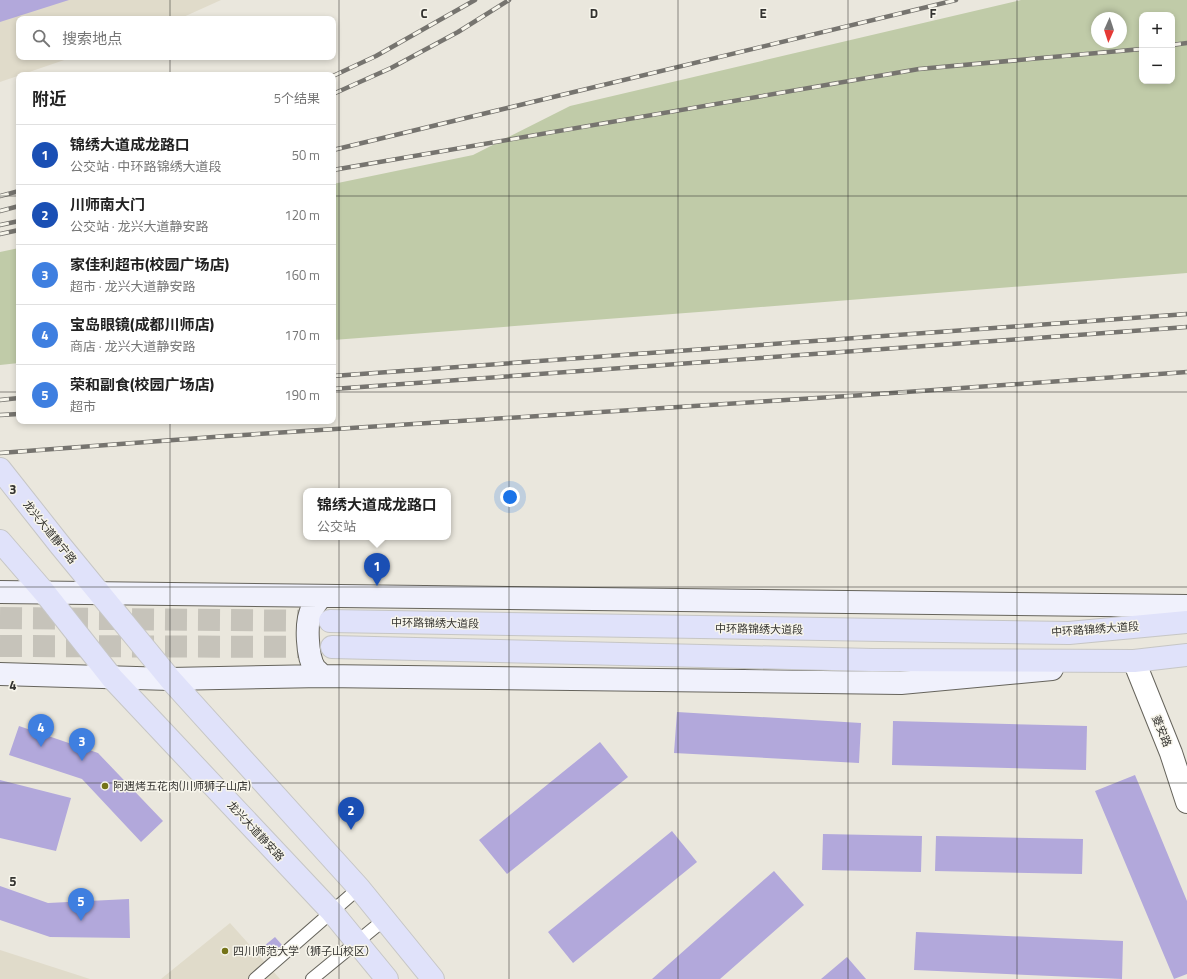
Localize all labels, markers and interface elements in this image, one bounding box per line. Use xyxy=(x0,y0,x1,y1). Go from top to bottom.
text: C xyxy=(420,3,428,23)
text: D xyxy=(590,3,598,23)
text: E xyxy=(759,3,767,23)
text: F xyxy=(930,3,937,23)
north arrow xyxy=(1091,12,1127,48)
map controls xyxy=(1139,12,1175,84)
button: + xyxy=(1139,12,1175,48)
search box xyxy=(16,16,336,60)
icon: search xyxy=(30,27,52,49)
text: 搜索地点 xyxy=(62,27,122,50)
button: − xyxy=(1139,48,1175,84)
text: 附近 xyxy=(32,86,66,112)
text: 5个结果 xyxy=(274,88,320,108)
text: 锦绣大道成龙路口 xyxy=(70,133,190,156)
text: 1 xyxy=(41,145,49,165)
text: 50 m xyxy=(292,145,320,165)
text: 公交站 · 中环路锦绣大道段 xyxy=(70,156,222,176)
text: 川师南大门 xyxy=(70,193,145,216)
text: 2 xyxy=(41,205,49,225)
text: 120 m xyxy=(284,205,320,225)
text: 公交站 · 龙兴大道静安路 xyxy=(70,216,209,236)
text: 家佳利超市(校园广场店) xyxy=(70,253,229,276)
text: 3 xyxy=(41,265,49,285)
text: 160 m xyxy=(284,265,320,285)
text: 超市 · 龙兴大道静安路 xyxy=(70,276,196,296)
text: 宝岛眼镜(成都川师店) xyxy=(70,313,214,336)
text: 4 xyxy=(41,325,49,345)
text: 170 m xyxy=(284,325,320,345)
text: 商店 · 龙兴大道静安路 xyxy=(70,336,196,356)
text: 荣和副食(校园广场店) xyxy=(70,373,214,396)
text: 5 xyxy=(41,385,49,405)
text: 190 m xyxy=(284,385,320,405)
text: 超市 xyxy=(70,396,96,416)
text: 3 xyxy=(9,479,17,499)
your location xyxy=(500,487,520,507)
popup xyxy=(303,488,451,540)
text: 锦绣大道成龙路口 xyxy=(317,493,437,516)
street label: 龙兴大道静宁路 xyxy=(20,497,80,567)
text: 公交站 xyxy=(317,516,356,536)
pin: 1 xyxy=(364,553,390,586)
street label: 中环路锦绣大道段 xyxy=(391,614,479,632)
street label: 中环路锦绣大道段 xyxy=(1051,618,1139,640)
street label: 中环路锦绣大道段 xyxy=(715,620,803,638)
text: 4 xyxy=(9,675,17,695)
street label: 菱安路 xyxy=(1148,713,1176,749)
pin: 4 xyxy=(28,714,54,747)
pin: 3 xyxy=(69,728,95,761)
place label: 阿遇烤五花肉(川师狮子山店) xyxy=(113,778,251,794)
marker: 阿遇烤五花肉(川师狮子山店) xyxy=(100,781,110,791)
street label: 龙兴大道静安路 xyxy=(224,797,288,865)
pin: 2 xyxy=(338,797,364,830)
text: 5 xyxy=(9,871,17,891)
pin: 5 xyxy=(68,888,94,921)
place label: 四川师范大学（狮子山校区） xyxy=(233,943,376,959)
marker: 四川师范大学（狮子山校区） xyxy=(220,946,230,956)

